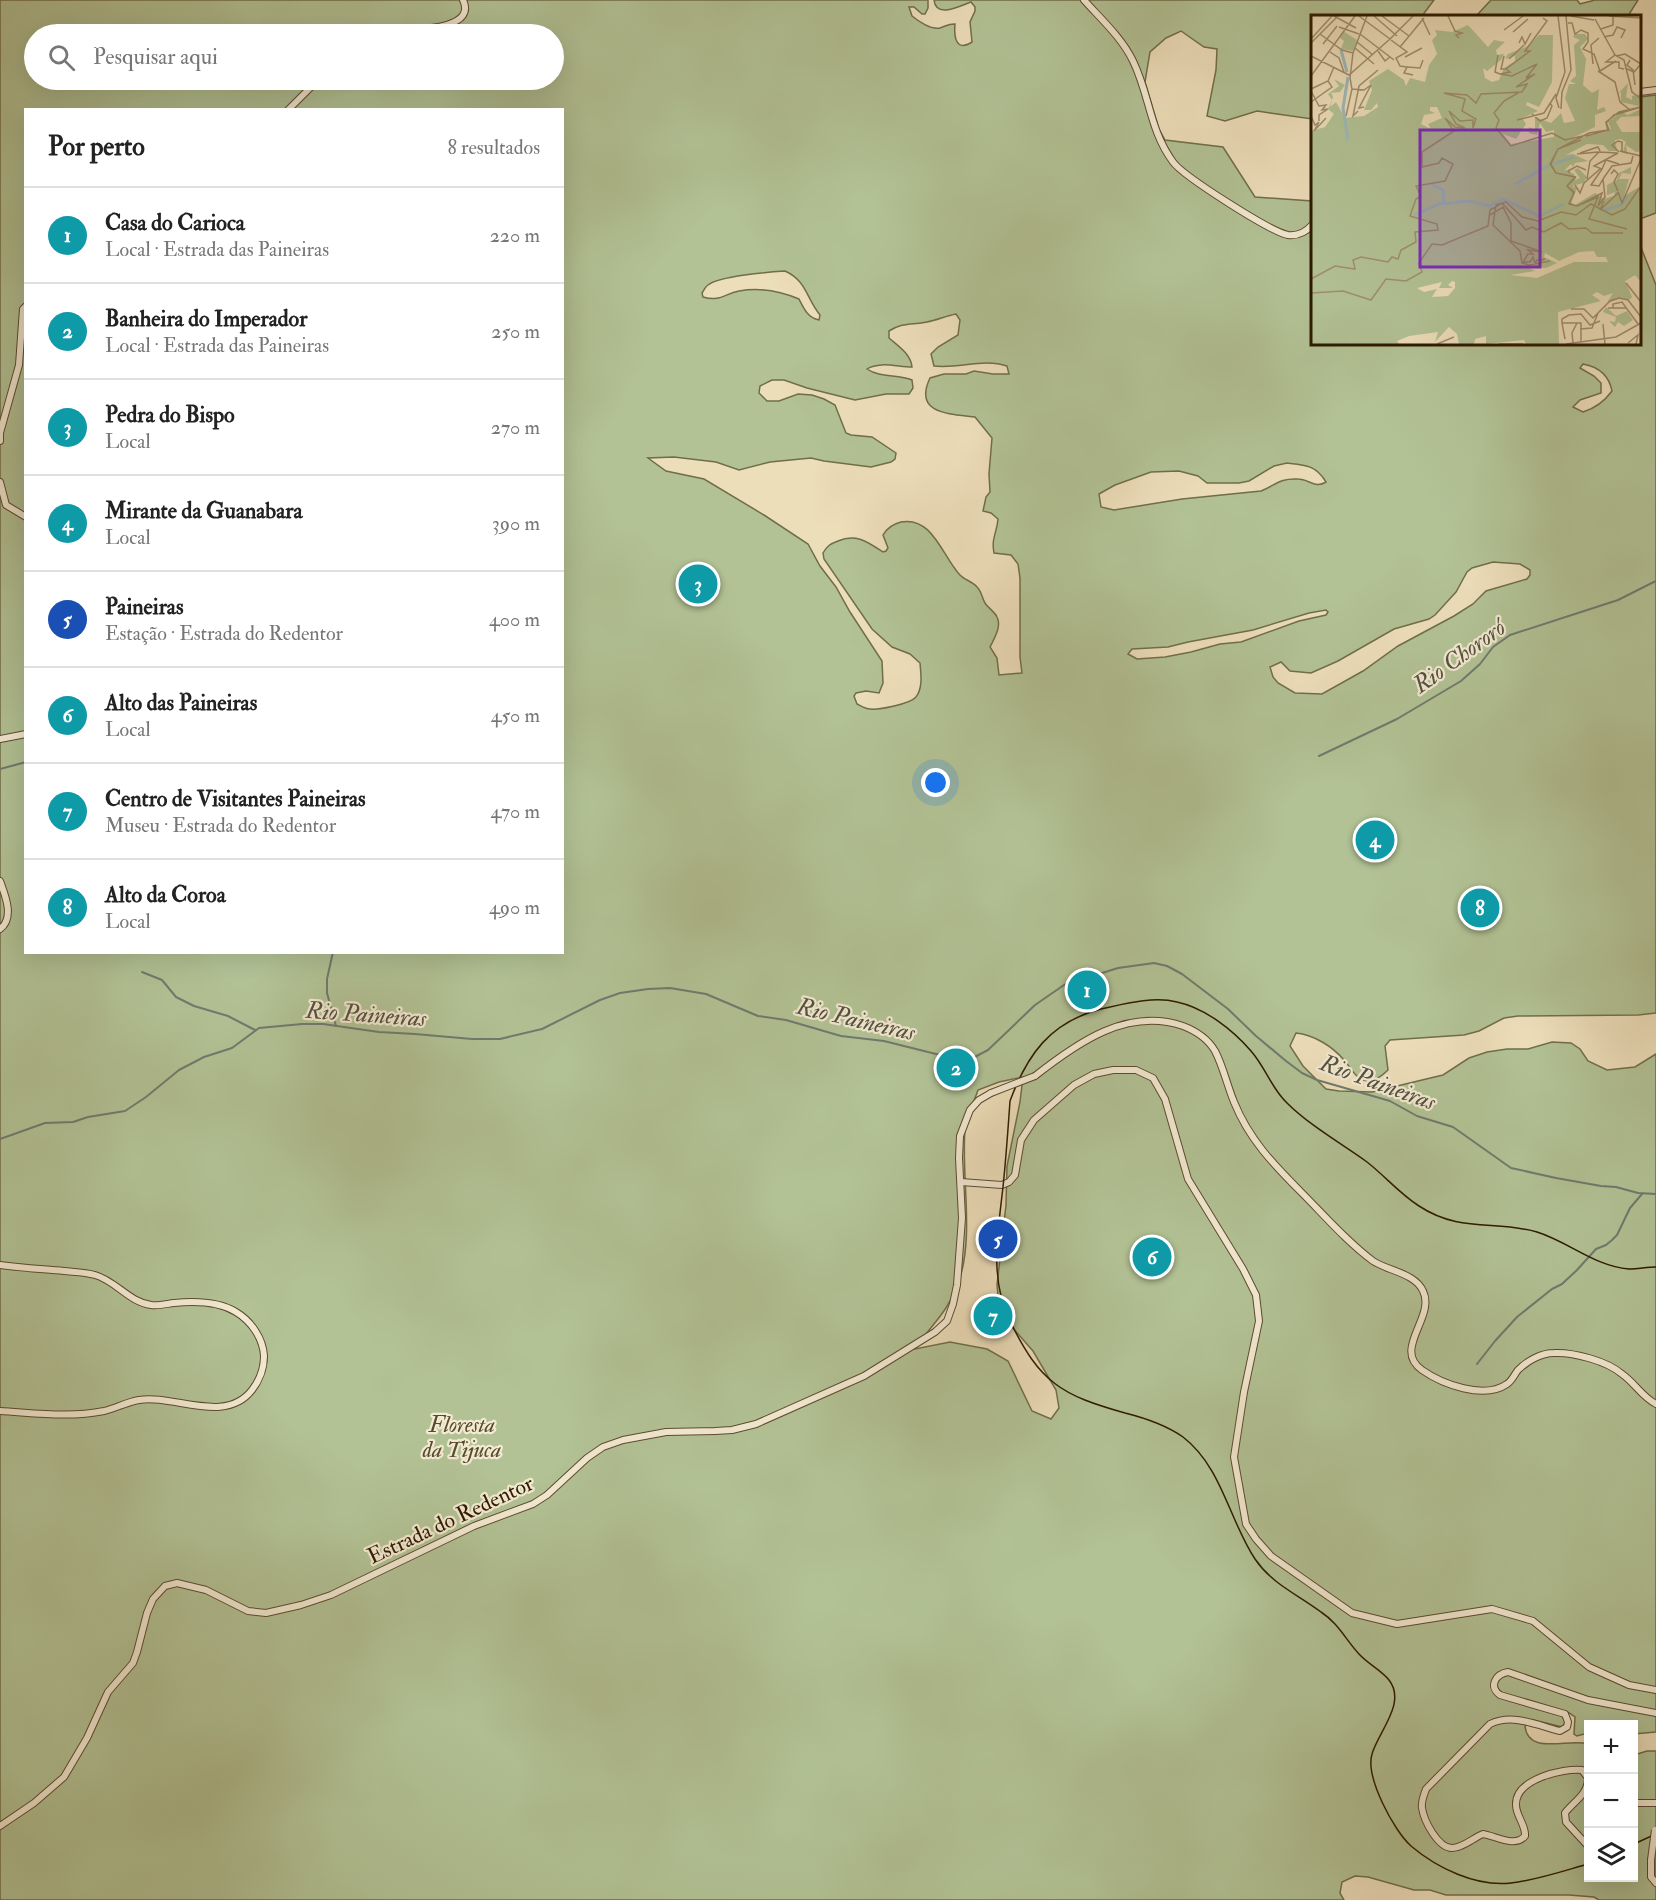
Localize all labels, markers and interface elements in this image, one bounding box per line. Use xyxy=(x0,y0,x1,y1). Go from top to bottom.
inset map xyxy=(1311,15,1641,345)
search box xyxy=(24,24,564,90)
icon: search xyxy=(45,41,78,74)
text: Pesquisar aqui xyxy=(93,43,218,71)
text: Por perto xyxy=(48,131,145,163)
text: 8 resultados xyxy=(447,135,540,160)
text: Casa do Carioca xyxy=(105,209,245,237)
text: 1 xyxy=(64,223,71,248)
text: 220 m xyxy=(490,223,540,248)
text: Local · Estrada das Paineiras xyxy=(105,237,329,262)
text: Banheira do Imperador xyxy=(105,305,307,333)
text: 2 xyxy=(62,319,73,344)
text: 250 m xyxy=(491,319,540,344)
text: Local · Estrada das Paineiras xyxy=(105,333,329,358)
text: Pedra do Bispo xyxy=(105,401,235,429)
text: 3 xyxy=(64,415,71,440)
text: 270 m xyxy=(491,415,540,440)
text: Local xyxy=(105,429,151,454)
text: Mirante da Guanabara xyxy=(105,497,302,525)
text: 4 xyxy=(62,511,73,536)
text: 390 m xyxy=(492,511,540,536)
text: Local xyxy=(105,525,151,550)
pin: 3 xyxy=(678,562,718,606)
text: Paineiras xyxy=(105,593,183,621)
text: 5 xyxy=(63,607,72,632)
text: 400 m xyxy=(489,607,540,632)
water label: Rio Chororó xyxy=(1406,611,1514,701)
text: Estação · Estrada do Redentor xyxy=(105,621,343,646)
text: Alto das Paineiras xyxy=(105,689,257,717)
text: 6 xyxy=(62,703,73,728)
text: 450 m xyxy=(491,703,540,728)
text: Local xyxy=(105,717,151,742)
your location xyxy=(921,768,950,797)
text: Centro de Visitantes Paineiras xyxy=(105,785,366,813)
text: 7 xyxy=(63,799,72,824)
text: 470 m xyxy=(491,799,540,824)
text: Museu · Estrada do Redentor xyxy=(105,813,336,838)
pin: 4 xyxy=(1356,818,1394,862)
text: Alto da Coroa xyxy=(105,881,226,909)
pin: 8 xyxy=(1460,886,1500,930)
text: 8 xyxy=(63,895,72,920)
text: 490 m xyxy=(489,895,540,920)
text: Local xyxy=(105,909,151,934)
pin: 1 xyxy=(1068,968,1106,1012)
water label: Rio Paineiras xyxy=(793,991,919,1048)
water label: Rio Paineiras xyxy=(304,995,428,1034)
pin: 2 xyxy=(936,1046,976,1090)
water label: Rio Paineiras xyxy=(1315,1047,1440,1118)
pin: 5 xyxy=(978,1216,1018,1262)
pin: 6 xyxy=(1132,1234,1172,1280)
pin: 7 xyxy=(974,1294,1012,1338)
park label: Floresta da Tijuca xyxy=(422,1411,501,1464)
street label: Estrada do Redentor xyxy=(363,1469,539,1571)
map controls xyxy=(1584,1720,1638,1882)
button: + xyxy=(1584,1720,1638,1774)
button: − xyxy=(1584,1774,1638,1828)
button: layers xyxy=(1584,1828,1638,1882)

